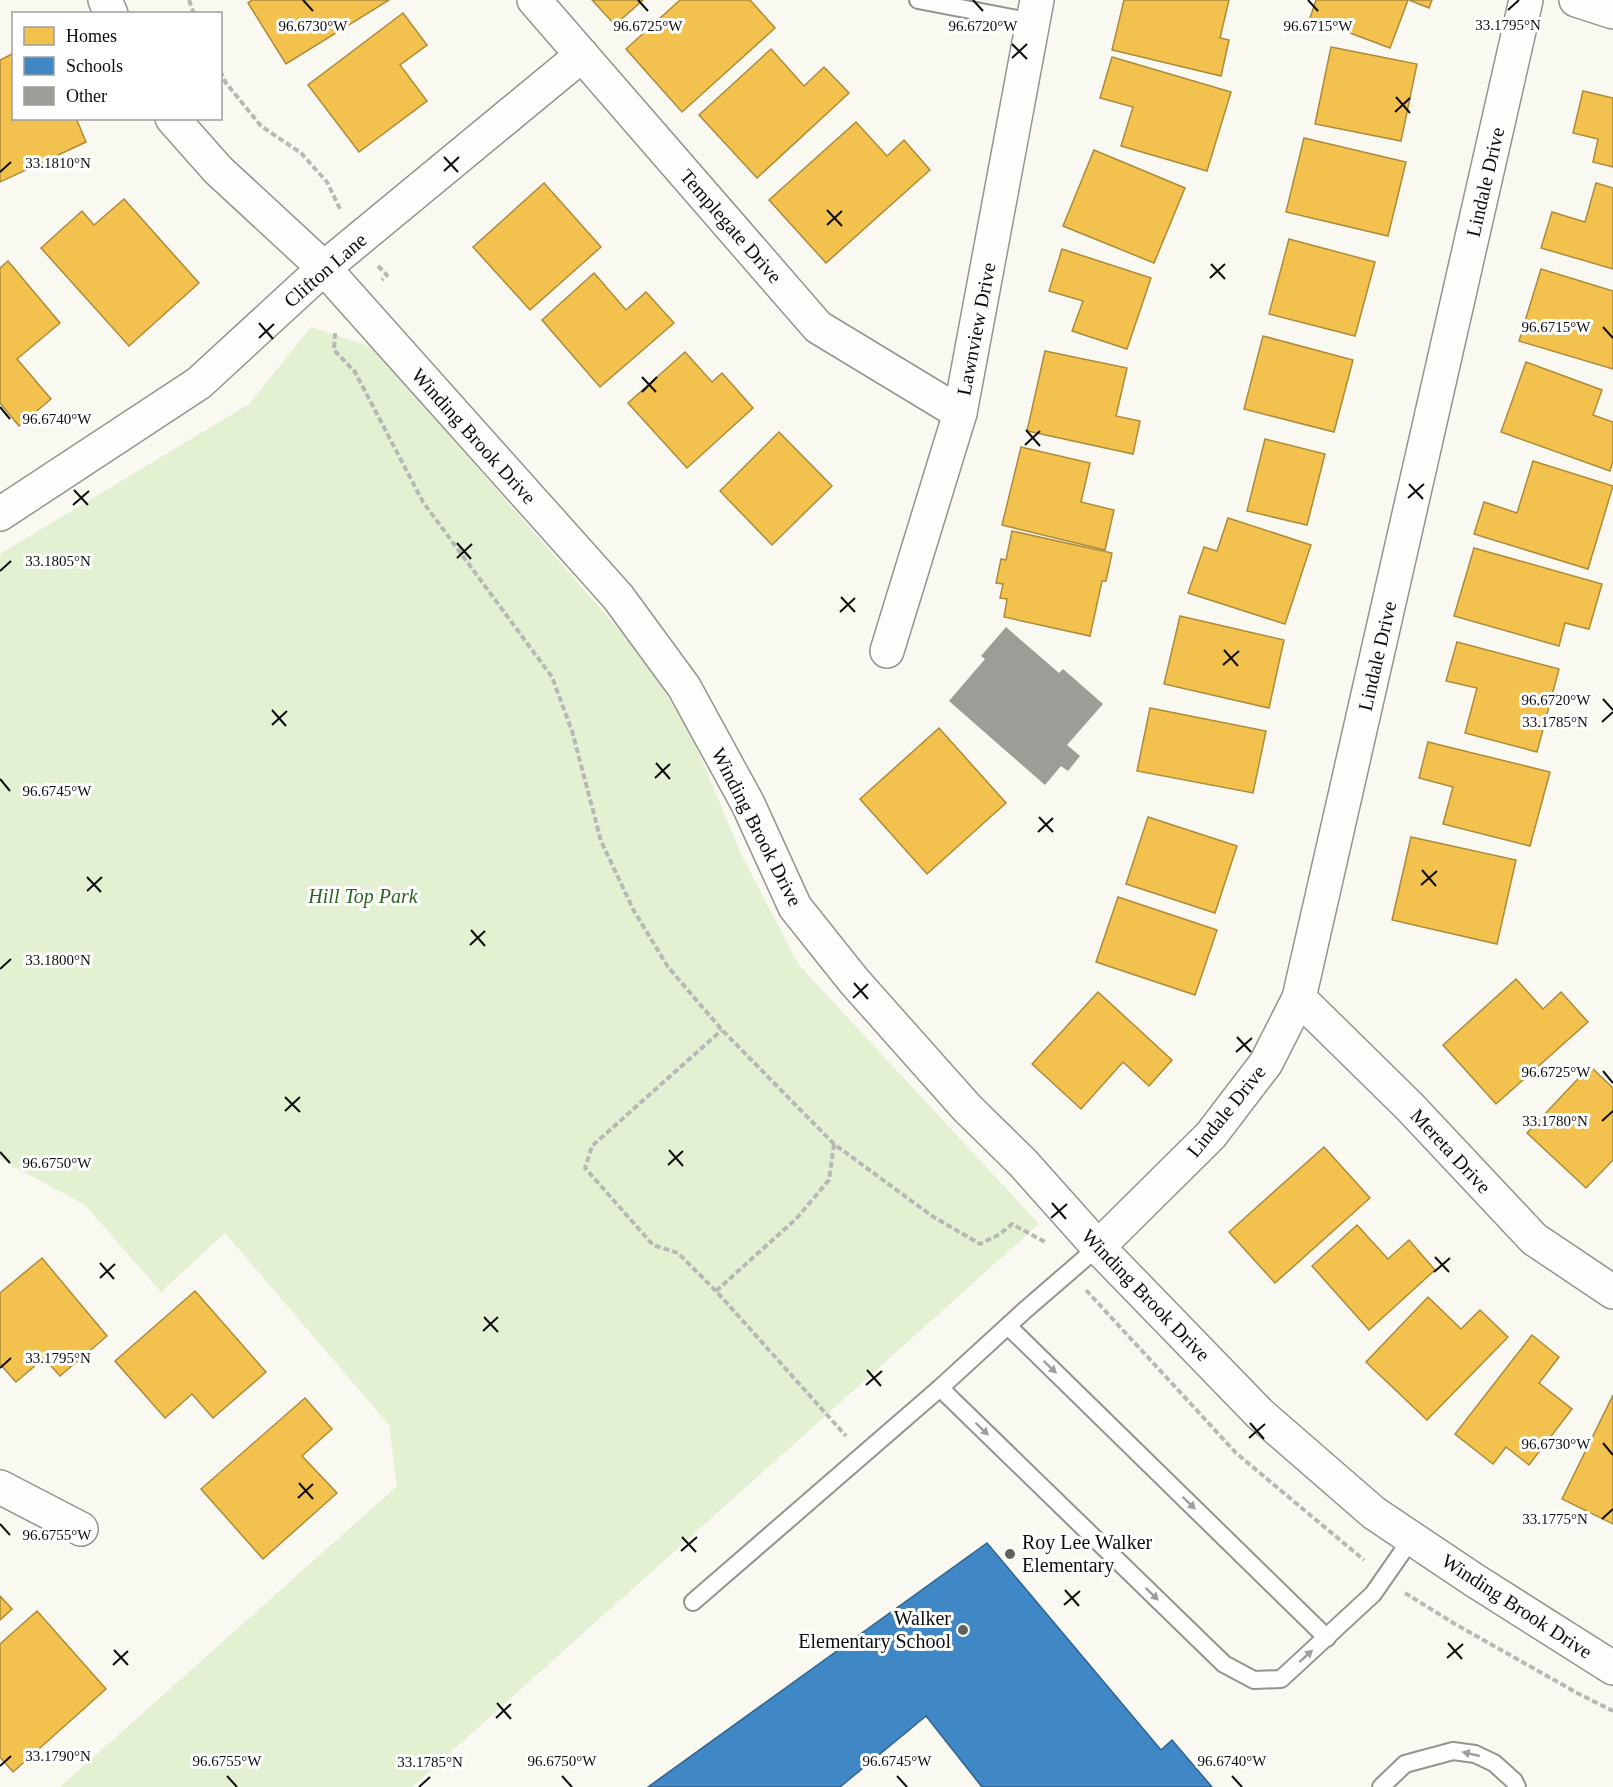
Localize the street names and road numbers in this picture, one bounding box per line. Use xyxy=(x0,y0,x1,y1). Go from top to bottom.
street label: Lindale Drive xyxy=(1462,125,1508,239)
street label: Templegate Drive xyxy=(675,165,786,288)
street label: Clifton Lane xyxy=(279,228,371,312)
street label: Lawnview Drive xyxy=(952,261,1000,397)
street label: Winding Brook Drive xyxy=(407,364,541,509)
street label: Lindale Drive xyxy=(1354,599,1400,713)
street label: Winding Brook Drive xyxy=(707,744,807,910)
street label: Lindale Drive xyxy=(1182,1061,1270,1161)
street label: Mereta Drive xyxy=(1406,1104,1496,1198)
street label: Winding Brook Drive xyxy=(1077,1225,1215,1366)
street label: Winding Brook Drive xyxy=(1437,1549,1596,1664)

